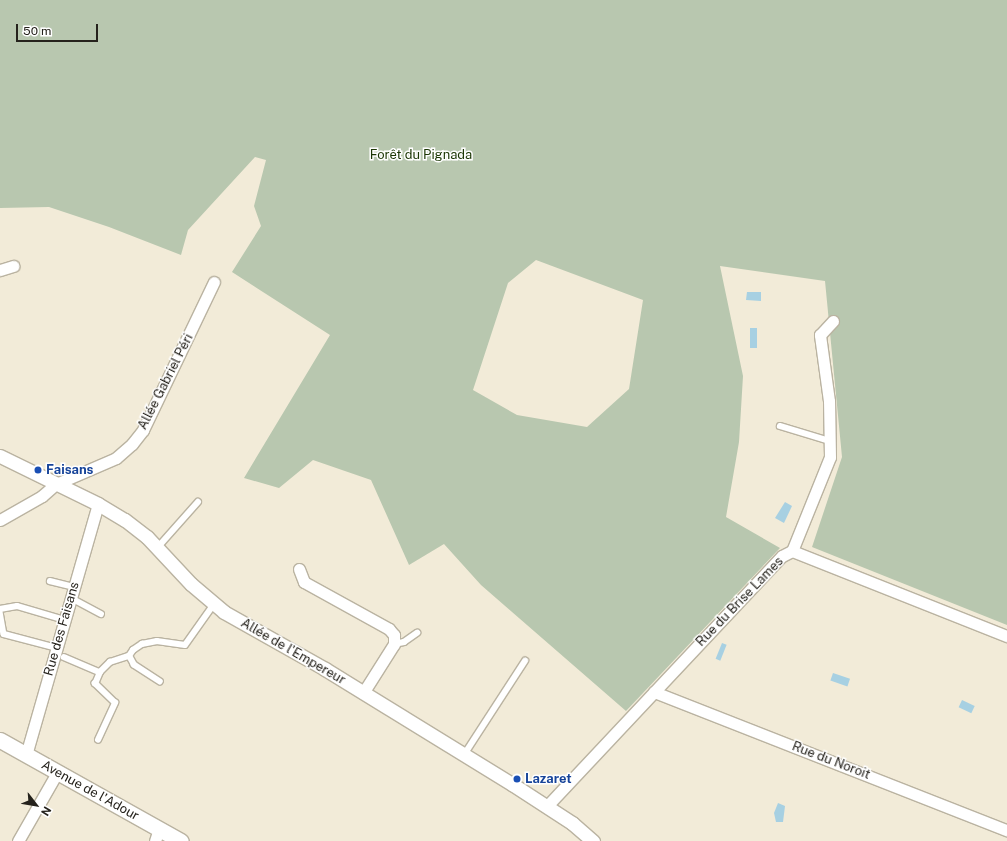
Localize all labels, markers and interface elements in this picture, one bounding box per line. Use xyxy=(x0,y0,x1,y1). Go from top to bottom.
scale bar xyxy=(18,16,100,42)
text: 50 m xyxy=(23,24,51,38)
park label: Forêt du Pignada xyxy=(370,147,472,163)
street label: Allée Gabriel Péri xyxy=(135,331,197,433)
place label: Faisans xyxy=(46,462,93,478)
marker: Faisans xyxy=(33,465,43,475)
street label: Rue du Brise Lames xyxy=(693,554,787,650)
street label: Rue des Faisans xyxy=(41,580,83,678)
street label: Allée de l'Empereur xyxy=(238,616,348,688)
street label: Rue du Noroit xyxy=(790,739,872,783)
street label: Avenue de l'Adour xyxy=(38,758,142,824)
place label: Lazaret xyxy=(525,771,572,787)
marker: Lazaret xyxy=(512,774,522,784)
north arrow xyxy=(16,785,56,825)
text: N xyxy=(39,804,54,818)

